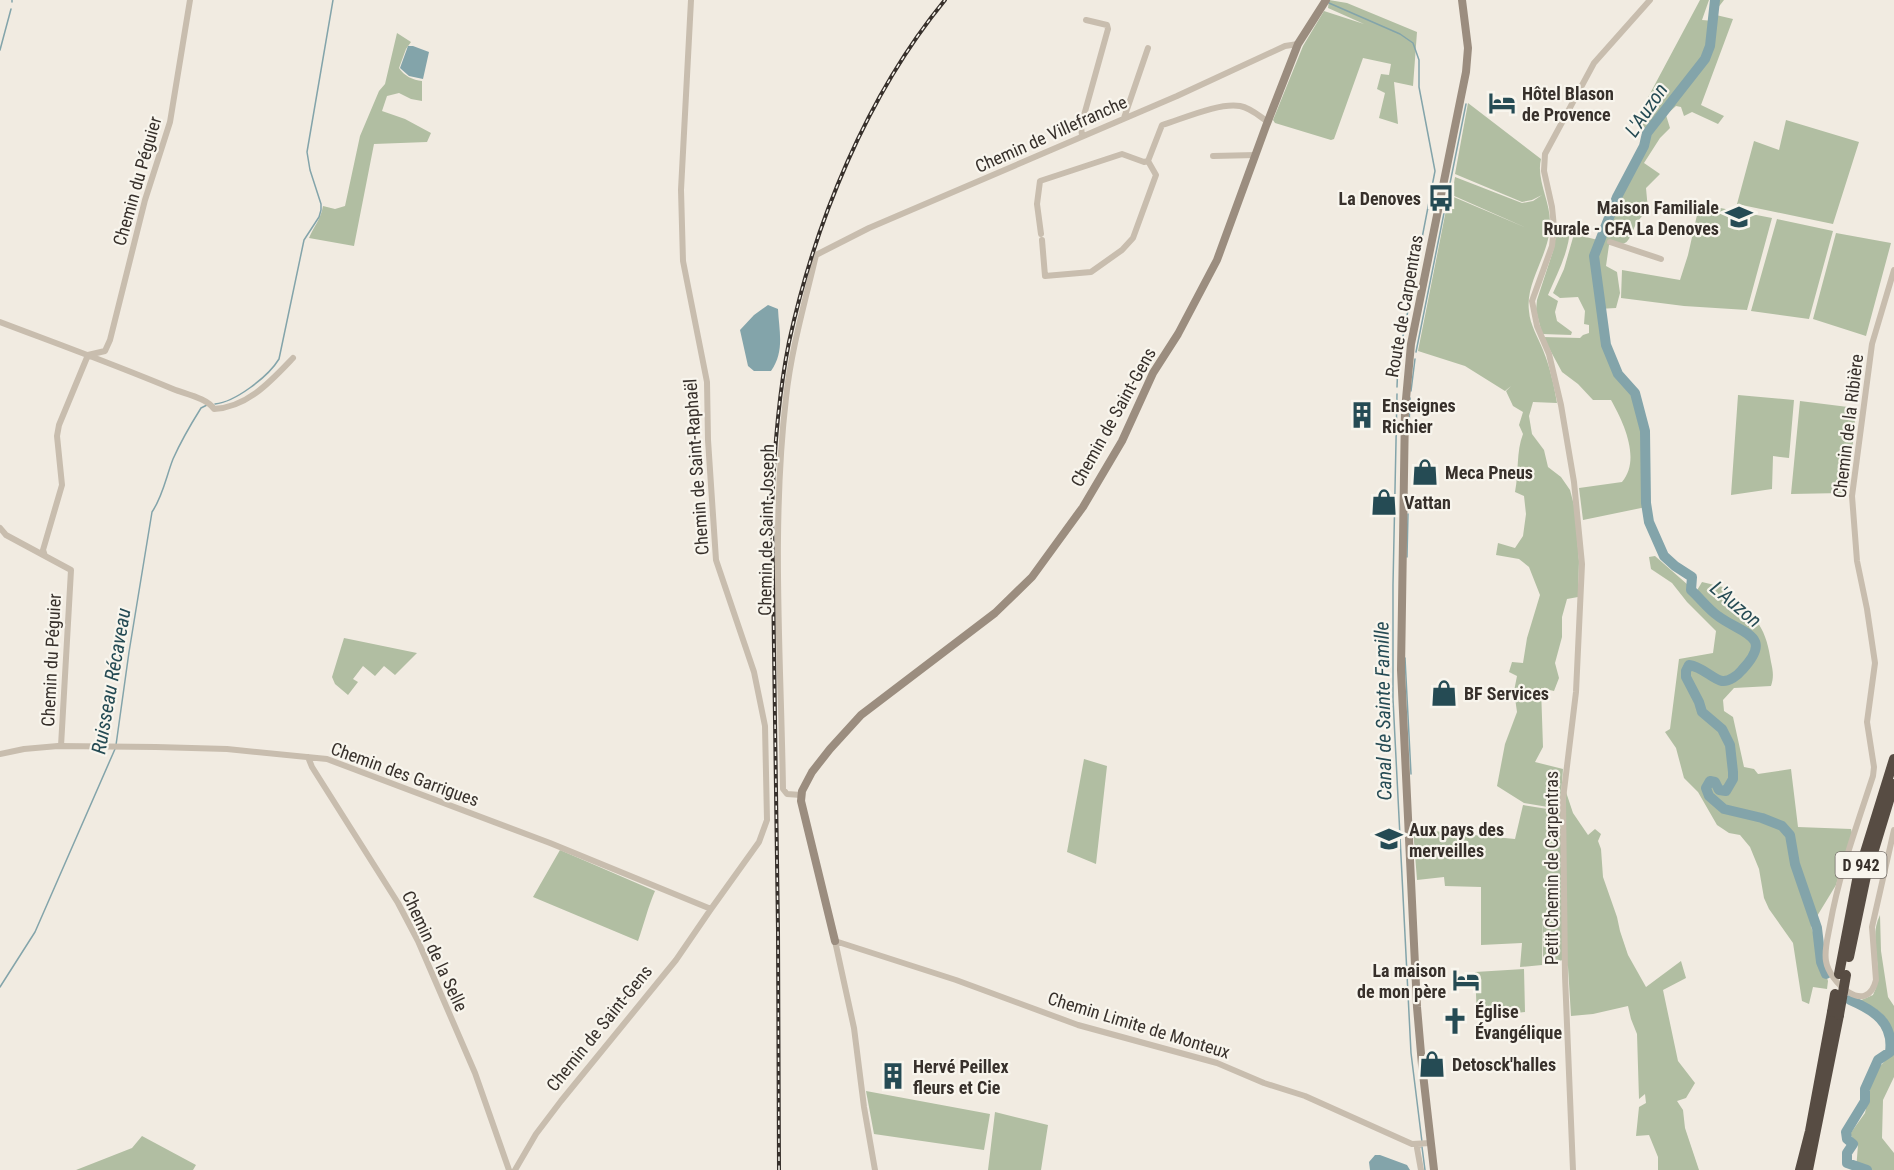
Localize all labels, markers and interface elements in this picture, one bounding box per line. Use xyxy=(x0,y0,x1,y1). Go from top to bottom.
water label: L'Auzon xyxy=(1619,79,1673,141)
place label: Hôtel Blason de Provence xyxy=(1522,83,1614,125)
hotel icon: Hôtel Blason de Provence xyxy=(1487,88,1517,118)
street label: Chemin de Villefranche xyxy=(972,91,1130,177)
street label: Chemin du Péguier xyxy=(108,113,166,248)
bus stop icon: La Denoves xyxy=(1426,183,1456,213)
place label: La Denoves xyxy=(1339,188,1421,209)
place label: Maison Familiale Rurale - CFA La Denoves xyxy=(1544,197,1719,239)
school or university icon: Maison Familiale Rurale - CFA La Denoves xyxy=(1724,202,1754,232)
street label: Route de Carpentras xyxy=(1381,233,1427,379)
street label: Chemin de Saint-Gens xyxy=(1066,344,1160,490)
street label: Chemin de la Ribière xyxy=(1829,353,1867,499)
street label: Chemin de Saint-Raphaël xyxy=(679,378,713,556)
place label: Enseignes Richier xyxy=(1382,395,1456,437)
building icon: Enseignes Richier xyxy=(1347,400,1377,430)
street label: Chemin de Saint-Joseph xyxy=(754,444,778,616)
shop icon: Meca Pneus xyxy=(1410,457,1440,487)
place label: Meca Pneus xyxy=(1445,462,1533,483)
shop icon: Vattan xyxy=(1369,487,1399,517)
place label: Vattan xyxy=(1404,492,1451,513)
water label: L'Auzon xyxy=(1706,576,1766,632)
street label: Chemin du Péguier xyxy=(37,592,65,727)
water label: Ruisseau Récaveau xyxy=(86,606,136,756)
water label: Canal de Sainte Famille xyxy=(1369,621,1397,801)
shop icon: BF Services xyxy=(1429,678,1459,708)
place label: BF Services xyxy=(1464,683,1549,704)
street label: Chemin des Garrigues xyxy=(328,737,482,811)
street label: Petit Chemin de Carpentras xyxy=(1541,771,1562,965)
place label: Aux pays des merveilles xyxy=(1409,819,1504,861)
school or university icon: Aux pays des merveilles xyxy=(1374,824,1404,854)
road number: D 942 xyxy=(1836,852,1886,878)
street label: Chemin de la Selle xyxy=(398,887,472,1015)
place label: La maison de mon père xyxy=(1357,960,1446,1002)
street label: Chemin de Saint-Gens xyxy=(542,961,656,1095)
hotel icon: La maison de mon père xyxy=(1451,965,1481,995)
street label: Chemin Limite de Monteux xyxy=(1045,987,1233,1063)
place label: Église Évangélique xyxy=(1475,1001,1562,1043)
church icon: Église Évangélique xyxy=(1440,1006,1470,1036)
shop icon: Detosck'halles xyxy=(1417,1049,1447,1079)
place label: Detosck'halles xyxy=(1452,1054,1556,1075)
place label: Hervé Peillex fleurs et Cie xyxy=(913,1056,1009,1098)
building icon: Hervé Peillex fleurs et Cie xyxy=(878,1061,908,1091)

